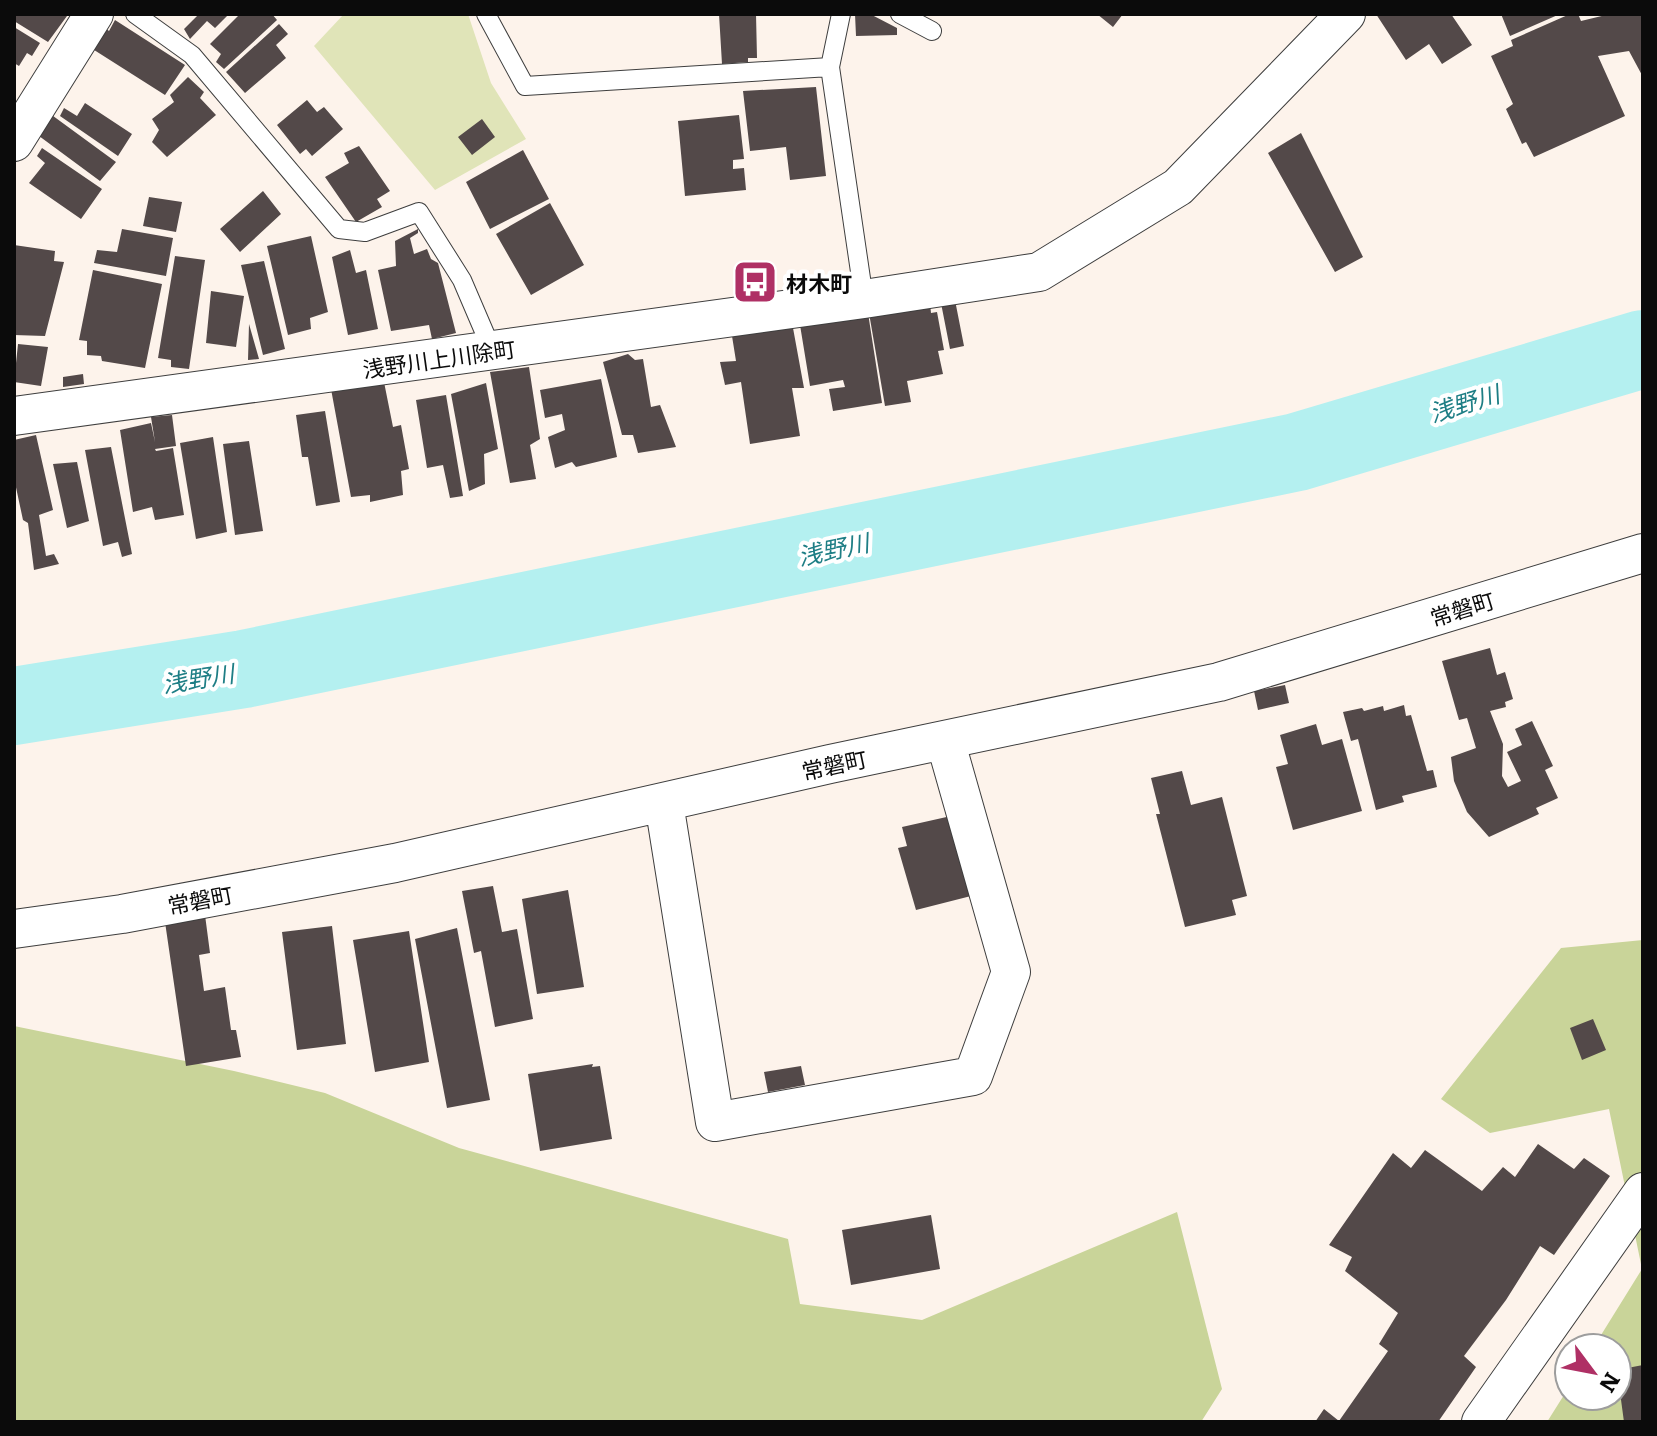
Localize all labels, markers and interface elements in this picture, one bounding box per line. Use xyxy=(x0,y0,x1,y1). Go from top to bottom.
bus stop icon: 材木町 xyxy=(731,258,779,306)
place label: 材木町 xyxy=(786,266,852,299)
street label: 浅野川上川除町 xyxy=(360,331,518,385)
water label: 浅野川 xyxy=(1424,374,1506,429)
water label: 浅野川 xyxy=(794,523,875,573)
street label: 常磐町 xyxy=(1426,583,1498,633)
water label: 浅野川 xyxy=(160,654,239,700)
street label: 常磐町 xyxy=(798,741,870,787)
street label: 常磐町 xyxy=(164,877,236,921)
north arrow xyxy=(1553,1332,1633,1412)
text: N xyxy=(1592,1367,1630,1400)

